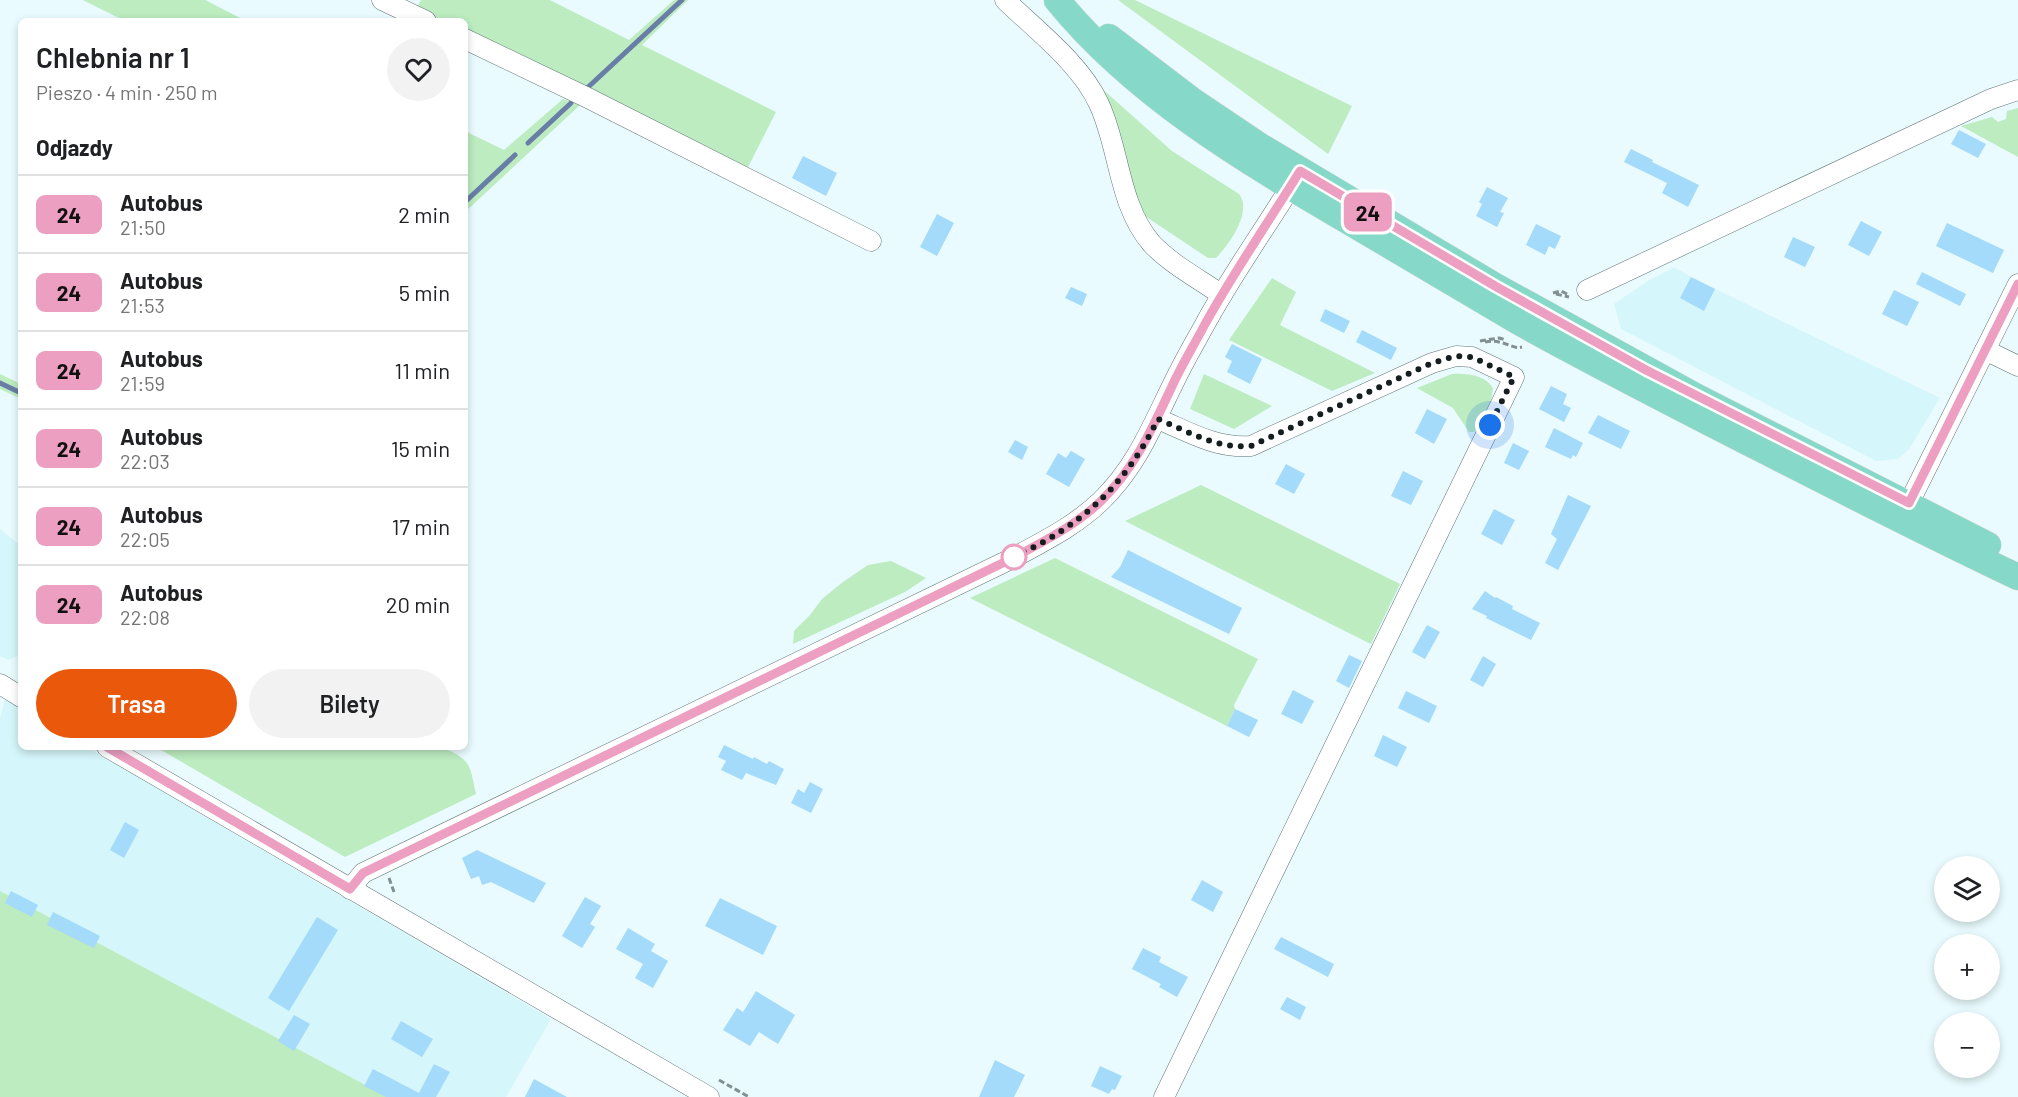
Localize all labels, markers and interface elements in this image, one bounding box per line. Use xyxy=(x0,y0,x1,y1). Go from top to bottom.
button: heart xyxy=(387,38,450,101)
text: Chlebnia nr 1 xyxy=(36,40,190,74)
text: Pieszo · 4 min · 250 m xyxy=(36,80,218,104)
text: Odjazdy xyxy=(36,134,113,160)
text: Autobus xyxy=(120,189,203,215)
line badge: 24 xyxy=(1341,192,1395,232)
text: 24 xyxy=(1356,200,1380,225)
text: 2 min xyxy=(398,201,450,227)
text: 24 xyxy=(57,202,81,227)
text: 21:50 xyxy=(120,215,166,239)
text: Autobus xyxy=(120,267,203,293)
text: 5 min xyxy=(399,279,450,305)
text: 24 xyxy=(57,280,81,305)
text: 21:53 xyxy=(120,293,165,317)
text: Autobus xyxy=(120,345,203,371)
text: 11 min xyxy=(394,357,450,383)
text: 24 xyxy=(57,358,81,383)
text: 21:59 xyxy=(120,371,165,395)
your location xyxy=(1475,410,1505,440)
text: Autobus xyxy=(120,423,203,449)
text: 15 min xyxy=(391,435,450,461)
text: 24 xyxy=(57,436,81,461)
text: 22:03 xyxy=(120,449,170,473)
text: Autobus xyxy=(120,501,203,527)
text: 17 min xyxy=(392,513,450,539)
text: 24 xyxy=(57,514,81,539)
text: 22:05 xyxy=(120,527,170,551)
unlabelled marker xyxy=(1001,544,1027,570)
text: Autobus xyxy=(120,579,203,605)
text: 20 min xyxy=(386,591,450,617)
text: 24 xyxy=(57,592,81,617)
text: 22:08 xyxy=(120,605,170,629)
button: Trasa xyxy=(36,669,237,738)
button: Bilety xyxy=(249,669,450,738)
map controls xyxy=(1934,856,2000,1078)
button: layers xyxy=(1934,856,2000,922)
button: + xyxy=(1934,934,2000,1000)
button: − xyxy=(1934,1012,2000,1078)

